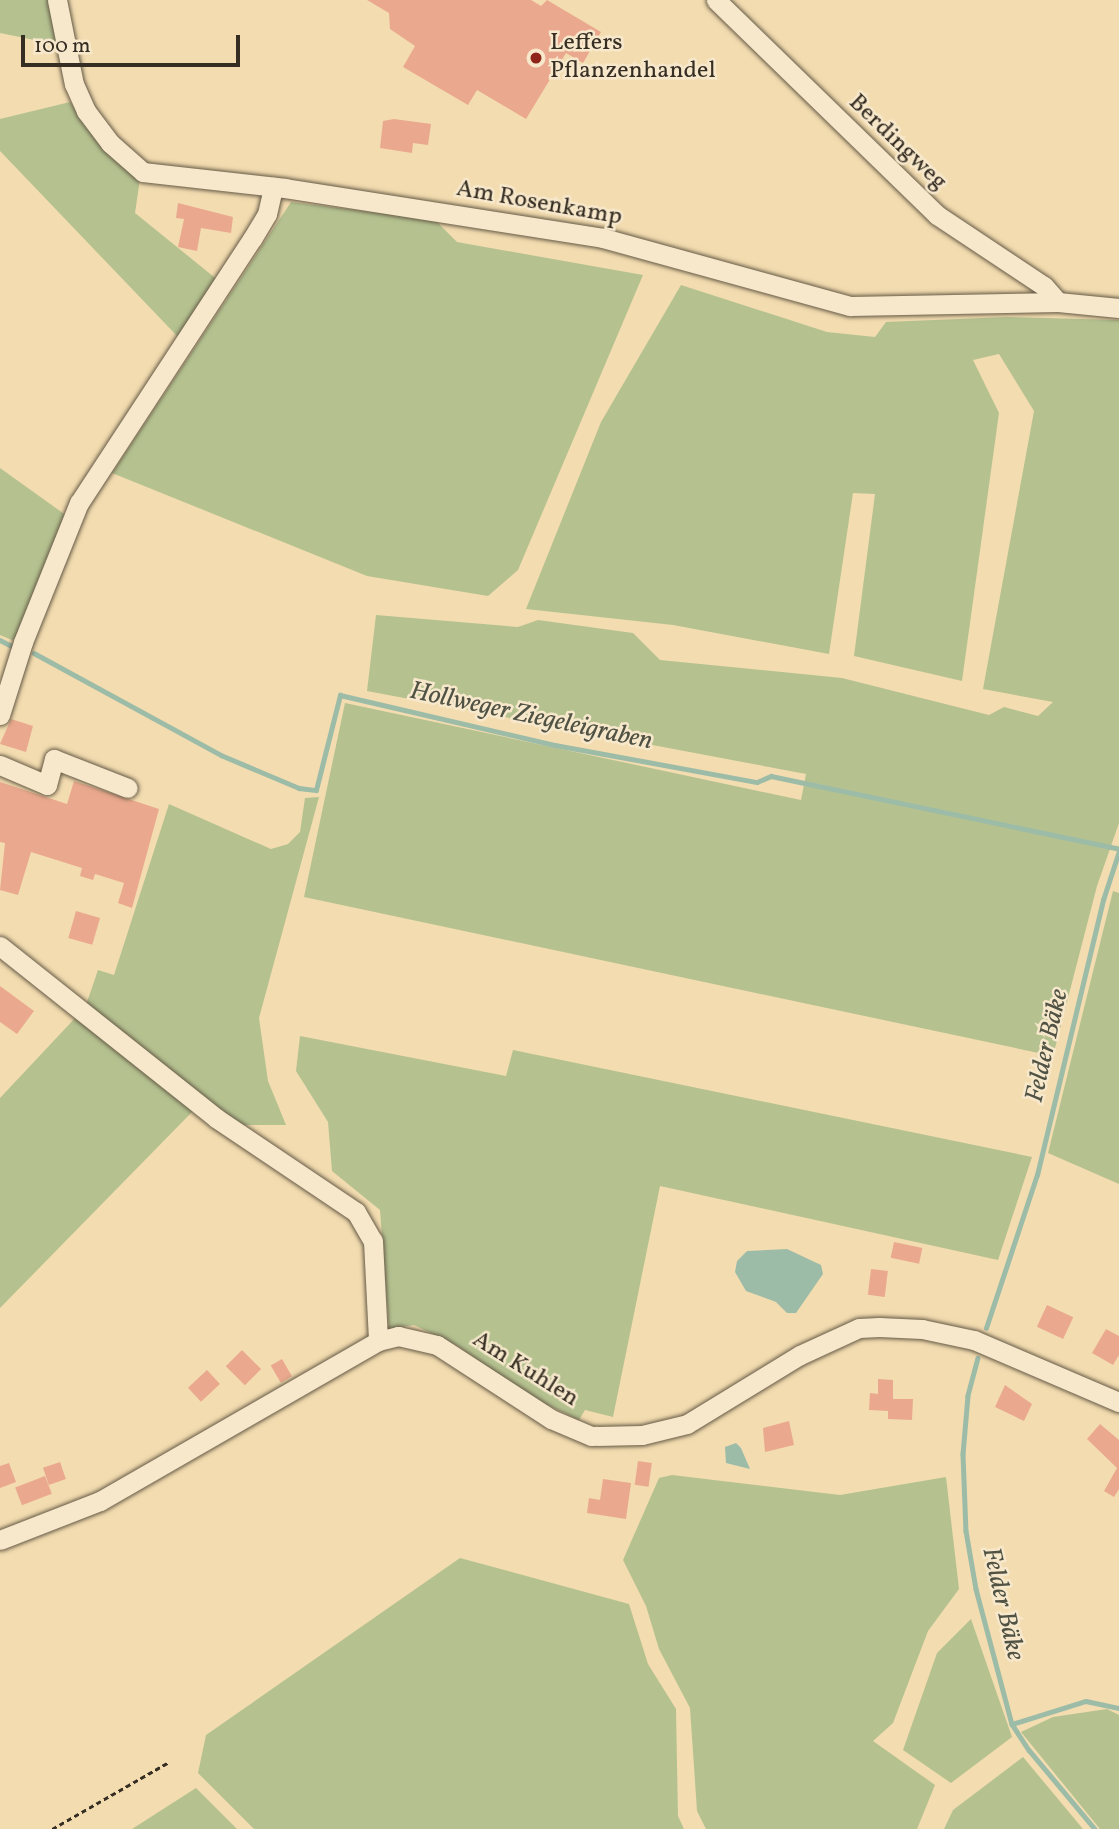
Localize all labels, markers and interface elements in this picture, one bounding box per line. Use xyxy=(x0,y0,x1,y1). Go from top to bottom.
scale bar xyxy=(24,21,243,65)
place label: Leffers Pflanzenhandel xyxy=(550,30,716,86)
text: 100 m xyxy=(34,32,91,61)
marker: Leffers Pflanzenhandel xyxy=(528,50,544,66)
street label: Berdingweg xyxy=(842,89,952,197)
street label: Am Rosenkamp xyxy=(454,175,624,233)
water label: Hollweger Ziegeleigraben xyxy=(407,676,655,758)
water label: Felder Bäke xyxy=(1020,986,1076,1106)
street label: Am Kuhlen xyxy=(467,1326,583,1414)
water label: Felder Bäke xyxy=(974,1544,1030,1664)

